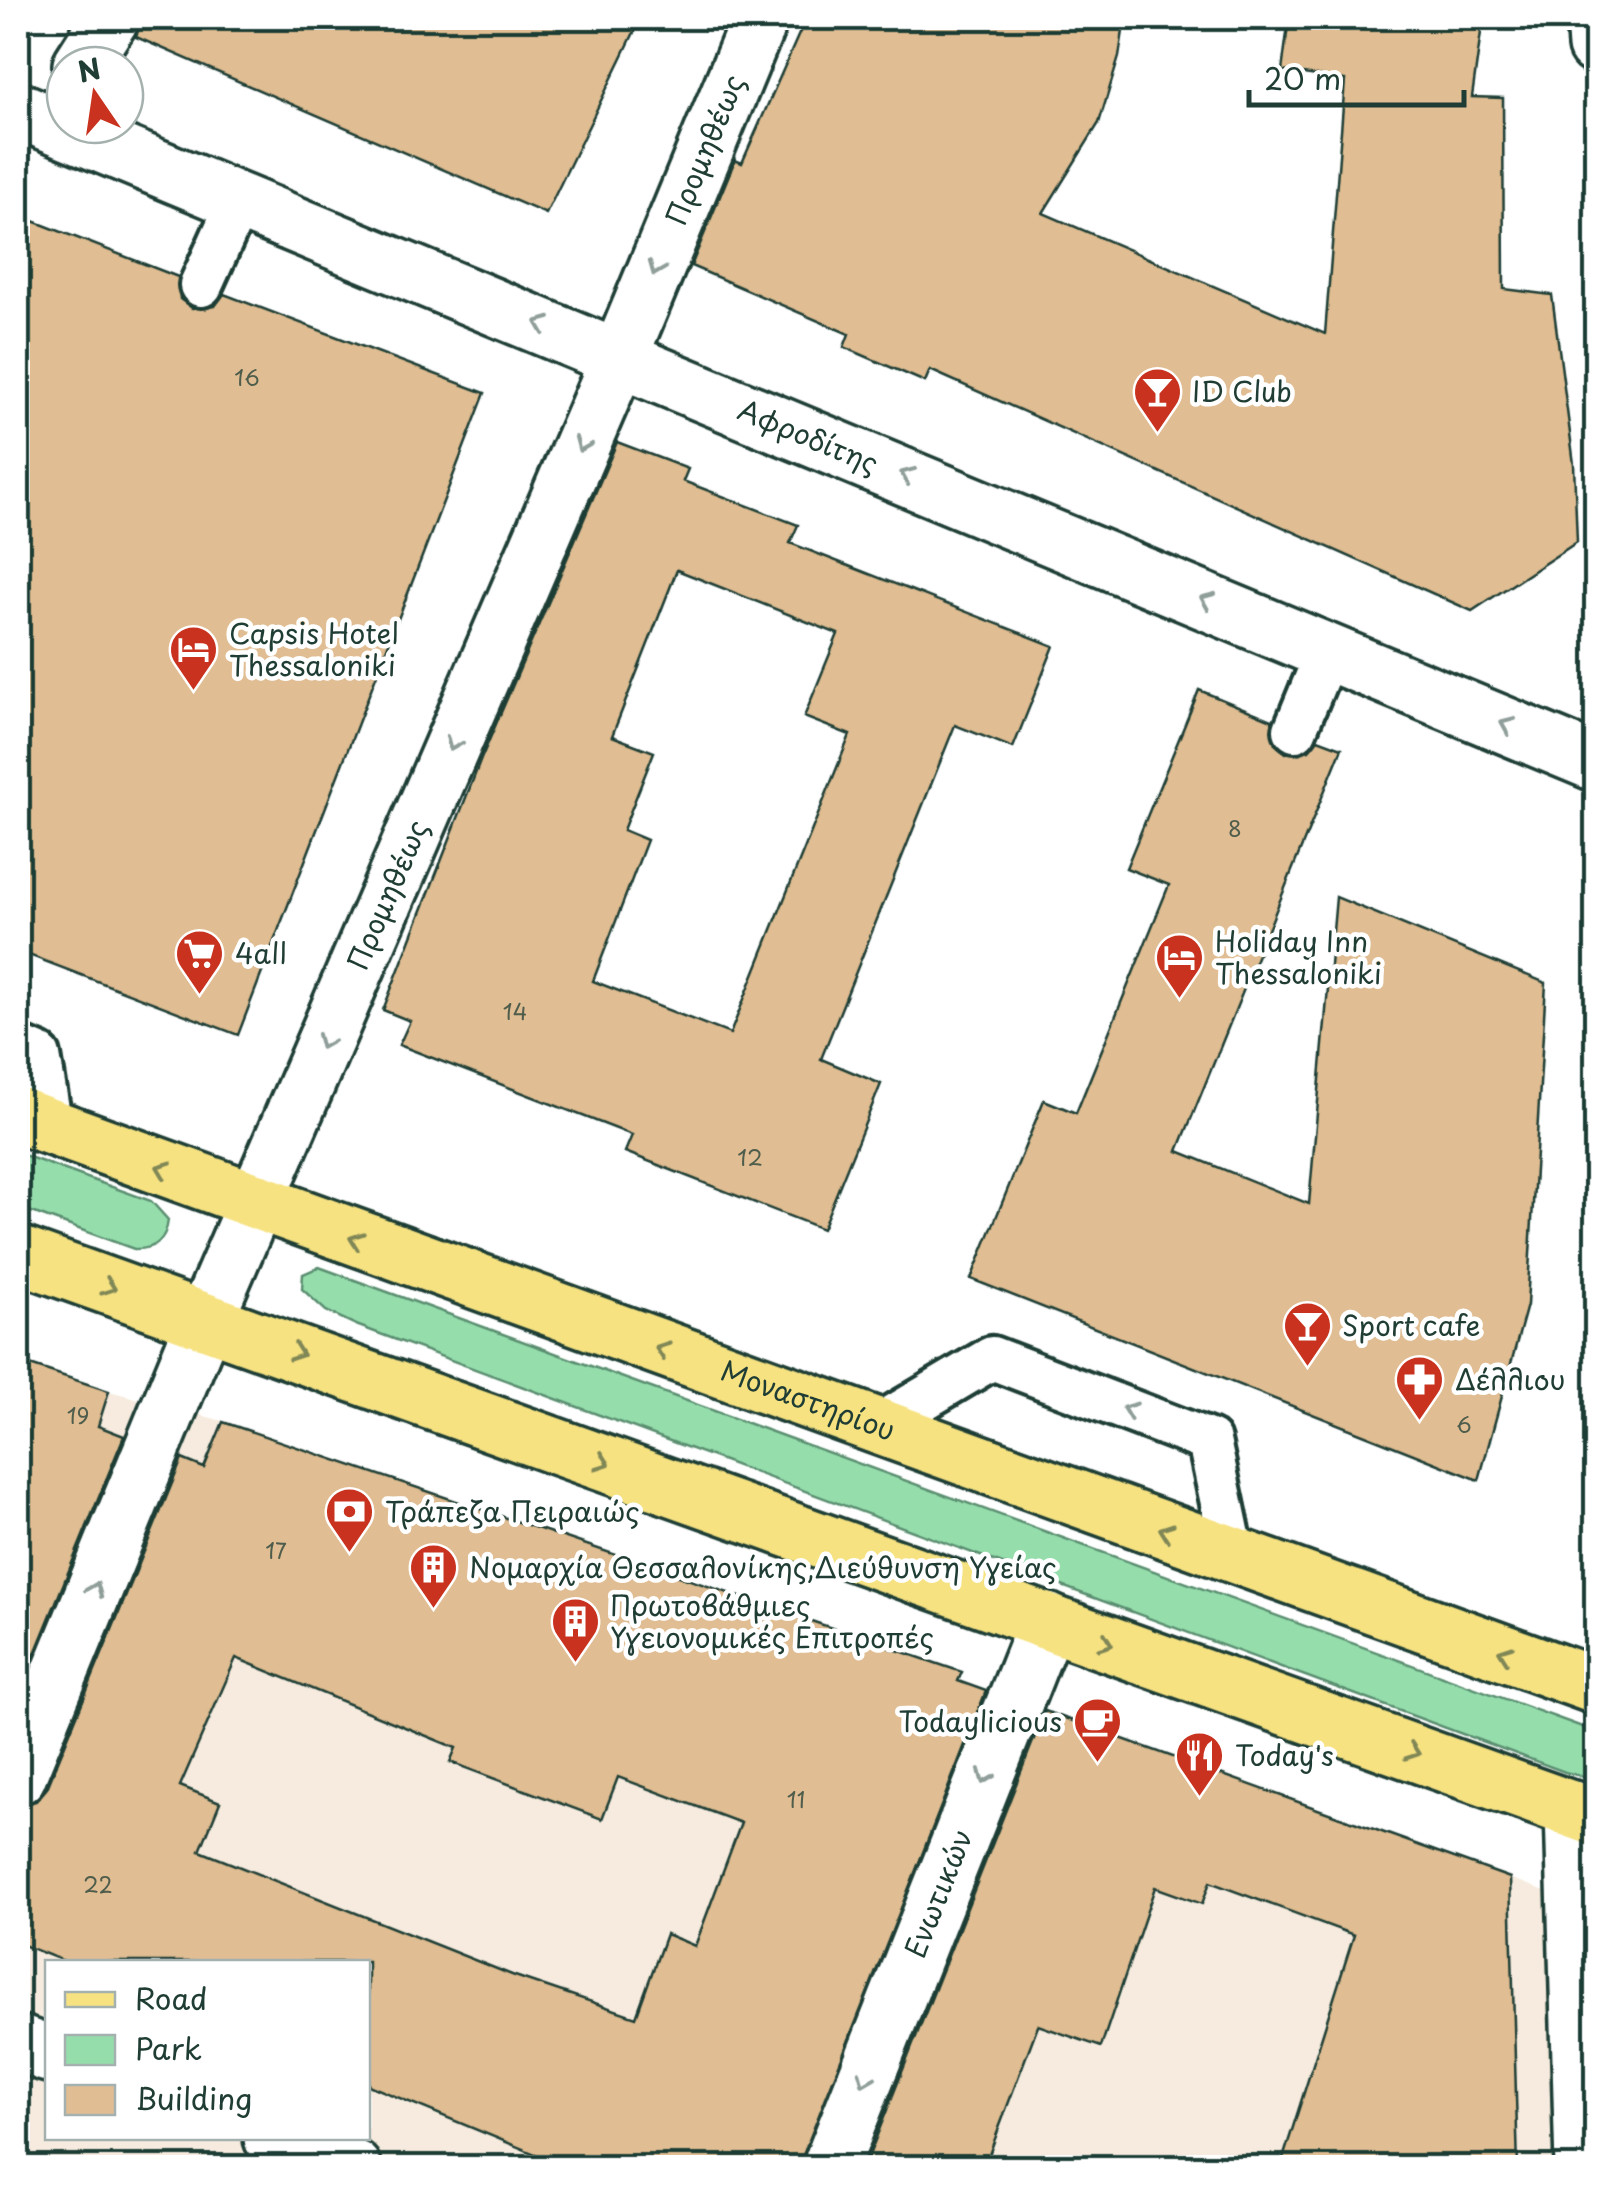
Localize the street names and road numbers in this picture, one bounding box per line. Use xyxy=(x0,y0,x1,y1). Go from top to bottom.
street label: Προμηθέως xyxy=(653,68,754,232)
street label: Αφροδίτης xyxy=(732,387,885,484)
street label: Προμηθέως xyxy=(335,813,438,977)
street label: Μοναστηρίου xyxy=(715,1348,902,1451)
street label: Ενωτικών xyxy=(892,1822,982,1964)

